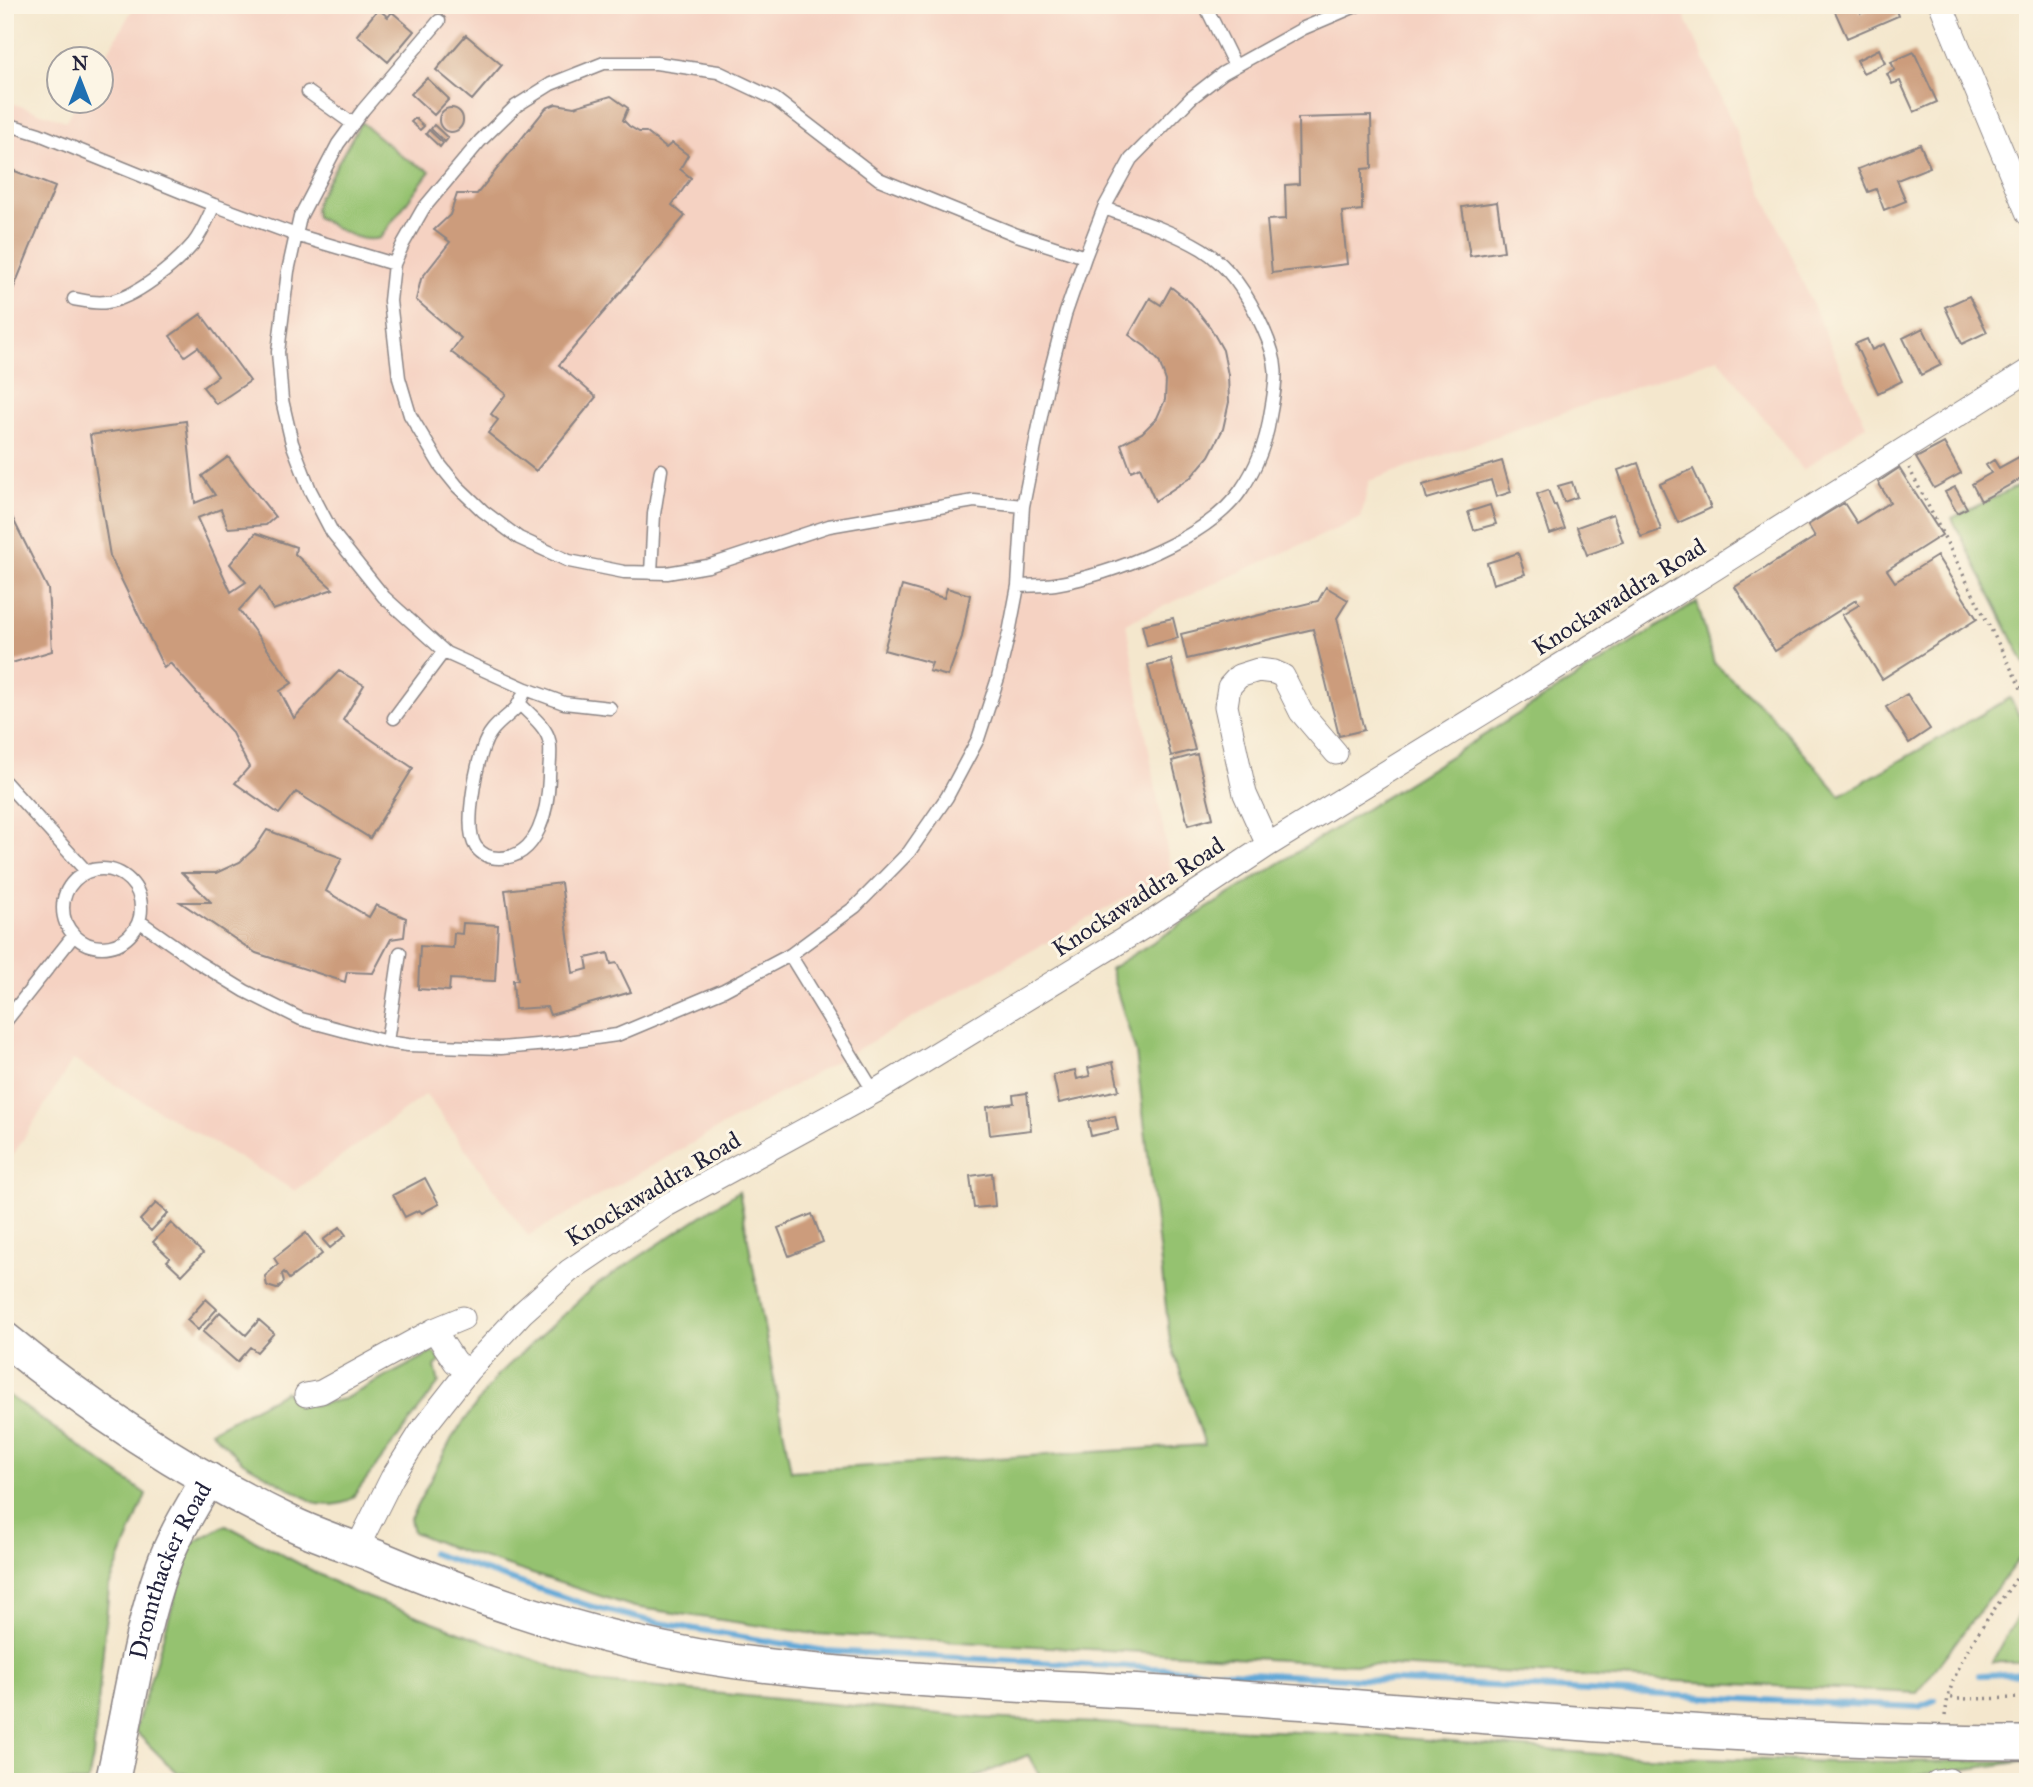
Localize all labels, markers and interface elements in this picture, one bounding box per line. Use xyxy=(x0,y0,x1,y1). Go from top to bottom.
north arrow xyxy=(46,46,116,116)
text: N xyxy=(72,52,88,75)
street label: Knockawaddra Road xyxy=(1527,532,1711,662)
street label: Knockawaddra Road xyxy=(1046,830,1230,964)
street label: Knockawaddra Road xyxy=(560,1125,746,1253)
street label: Dromthacker Road xyxy=(123,1477,218,1662)

